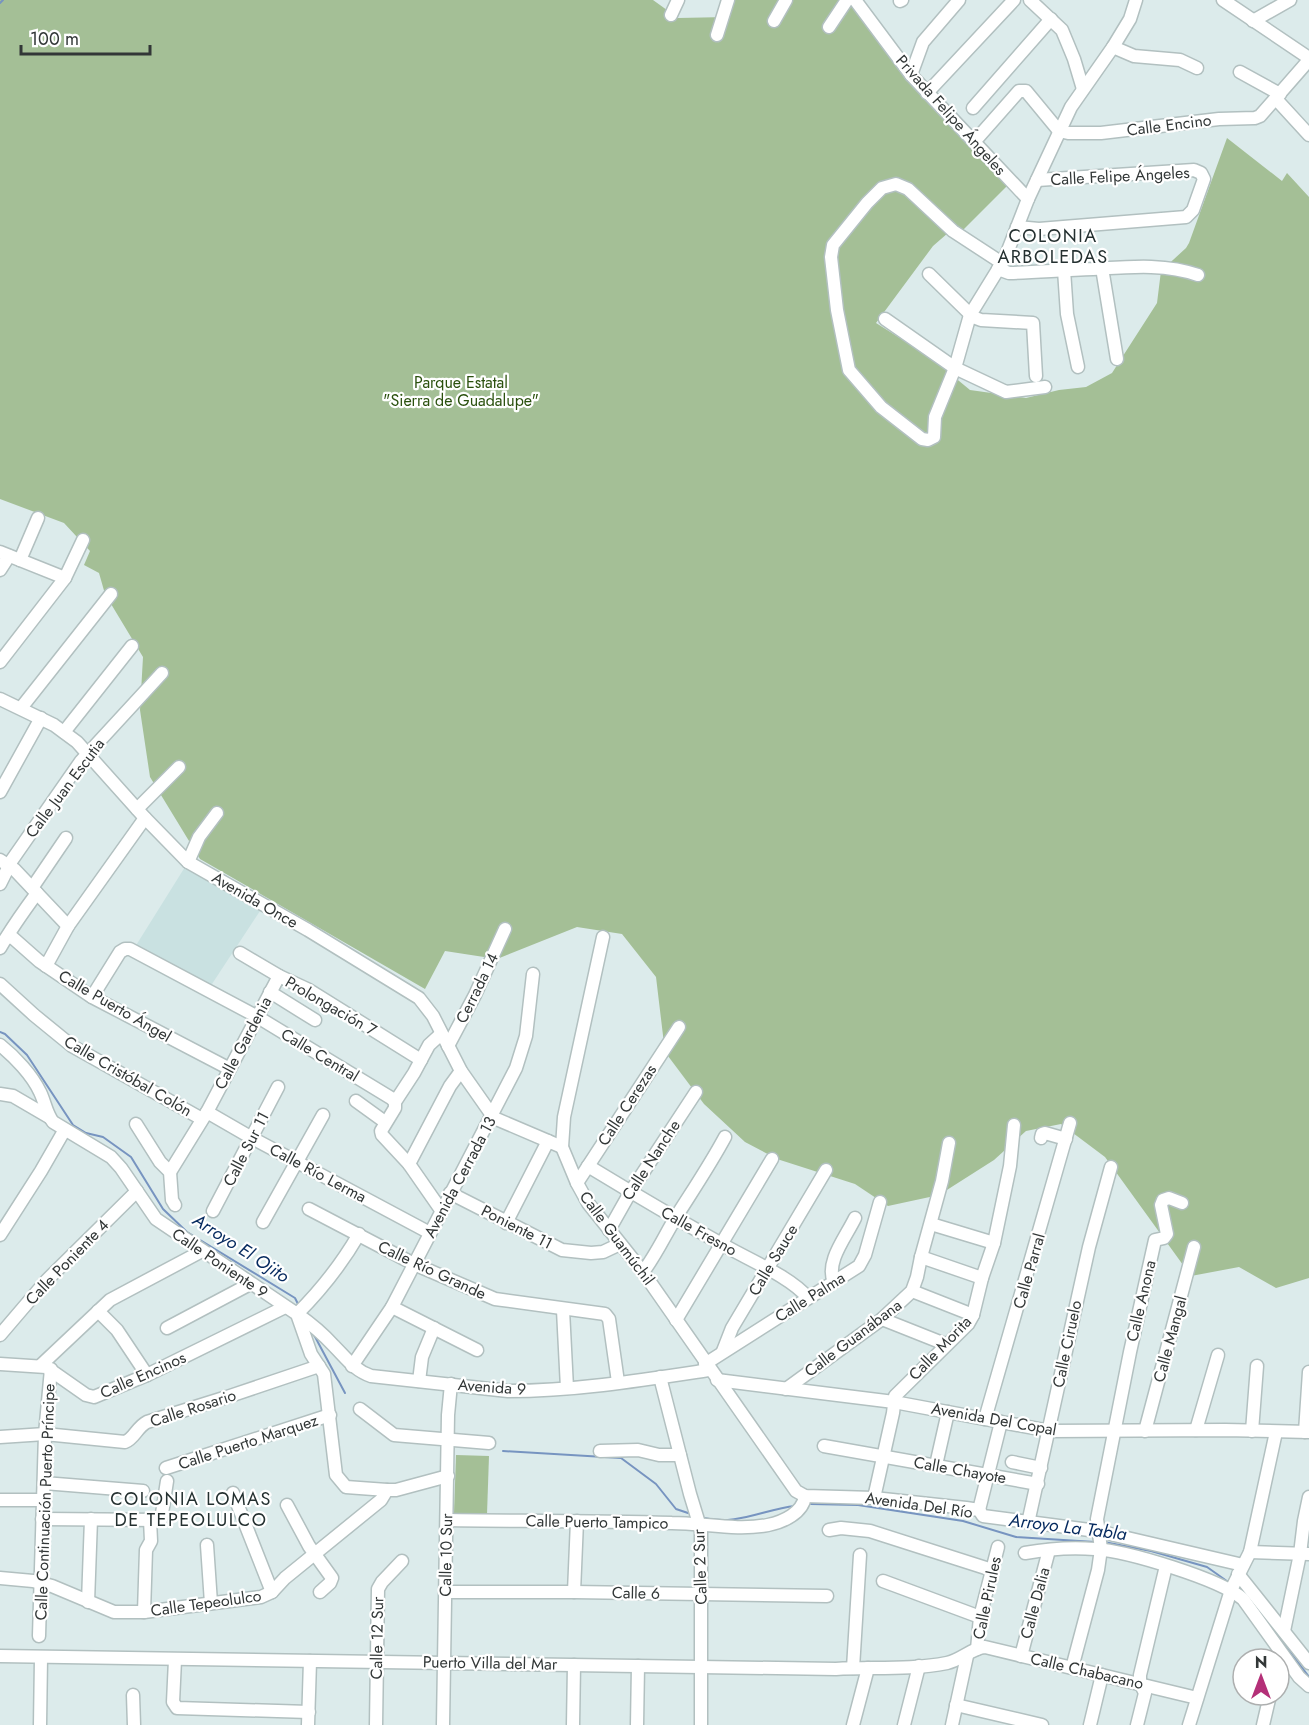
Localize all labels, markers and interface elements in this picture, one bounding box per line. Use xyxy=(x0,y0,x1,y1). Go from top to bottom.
scale bar xyxy=(21,18,150,56)
text: 100 m xyxy=(30,26,79,52)
street label: Privada Felipe Ángeles xyxy=(891,50,1011,180)
street label: Calle Encino xyxy=(1125,108,1213,142)
street label: Calle Felipe Ángeles xyxy=(1050,161,1190,191)
district label: COLONIA ARBOLEDAS xyxy=(997,223,1109,270)
park label: Parque Estatal "Sierra de Guadalupe" xyxy=(383,371,539,412)
street label: Calle Juan Escutia xyxy=(20,733,110,843)
street label: Avenida Once xyxy=(208,866,302,934)
street label: Cerrada 14 xyxy=(450,949,504,1027)
street label: Calle Puerto Ángel xyxy=(54,964,176,1048)
street label: Prolongación 7 xyxy=(281,970,382,1042)
street label: Calle Gardenia xyxy=(209,992,277,1094)
street label: Calle Central xyxy=(277,1023,363,1087)
street label: Calle Cristóbal Colón xyxy=(60,1030,196,1122)
street label: Calle Cerezas xyxy=(592,1060,662,1150)
street label: Calle Sur 11 xyxy=(217,1108,275,1190)
street label: Avenida Cerrada 13 xyxy=(418,1112,502,1242)
street label: Calle Nanche xyxy=(616,1115,686,1205)
street label: Calle Río Lerma xyxy=(265,1138,371,1208)
street label: Calle Guamúchil xyxy=(574,1186,660,1290)
street label: Poniente 11 xyxy=(477,1199,557,1255)
street label: Calle Fresno xyxy=(657,1201,741,1262)
water label: Arroyo El Ojito xyxy=(187,1206,295,1289)
street label: Calle Poniente 4 xyxy=(20,1214,114,1310)
street label: Calle Sauce xyxy=(743,1220,803,1300)
street label: Calle Poniente 9 xyxy=(167,1222,273,1304)
street label: Calle Parral xyxy=(1007,1231,1051,1311)
street label: Calle Río Grande xyxy=(374,1235,490,1305)
street label: Calle Anona xyxy=(1120,1258,1162,1344)
street label: Calle Palma xyxy=(770,1266,850,1328)
street label: Calle Mangal xyxy=(1147,1293,1193,1385)
street label: Calle Guanábana xyxy=(800,1294,906,1382)
street label: Calle Ciruelo xyxy=(1047,1298,1088,1390)
street label: Calle Morita xyxy=(903,1311,977,1385)
street label: Calle Encinos xyxy=(96,1346,190,1404)
street label: Avenida 9 xyxy=(457,1373,527,1401)
street label: Calle Continuación Puerto Príncipe xyxy=(29,1383,61,1621)
street label: Calle Rosario xyxy=(147,1383,239,1433)
street label: Avenida Del Copal xyxy=(930,1397,1058,1441)
street label: Calle Puerto Marquez xyxy=(175,1408,321,1475)
street label: Calle Chayote xyxy=(912,1451,1008,1489)
district label: COLONIA LOMAS DE TEPEOLULCO xyxy=(110,1486,272,1533)
street label: Avenida Del Río xyxy=(864,1486,975,1524)
water label: Arroyo La Tabla xyxy=(1007,1507,1128,1547)
street label: Calle Puerto Tampico xyxy=(525,1509,669,1535)
street label: Calle 10 Sur xyxy=(434,1513,458,1597)
street label: Calle 2 Sur xyxy=(687,1528,713,1605)
street label: Calle Pirules xyxy=(967,1554,1007,1642)
street label: Calle Dalia xyxy=(1014,1565,1056,1641)
street label: Calle 6 xyxy=(612,1581,660,1605)
street label: Calle Tepeolulco xyxy=(149,1584,263,1622)
street label: Calle 12 Sur xyxy=(365,1596,389,1680)
street label: Calle Chabacano xyxy=(1028,1647,1146,1695)
north arrow xyxy=(1231,1647,1291,1707)
street label: Puerto Villa del Mar xyxy=(423,1650,558,1676)
text: N xyxy=(1255,1651,1267,1674)

